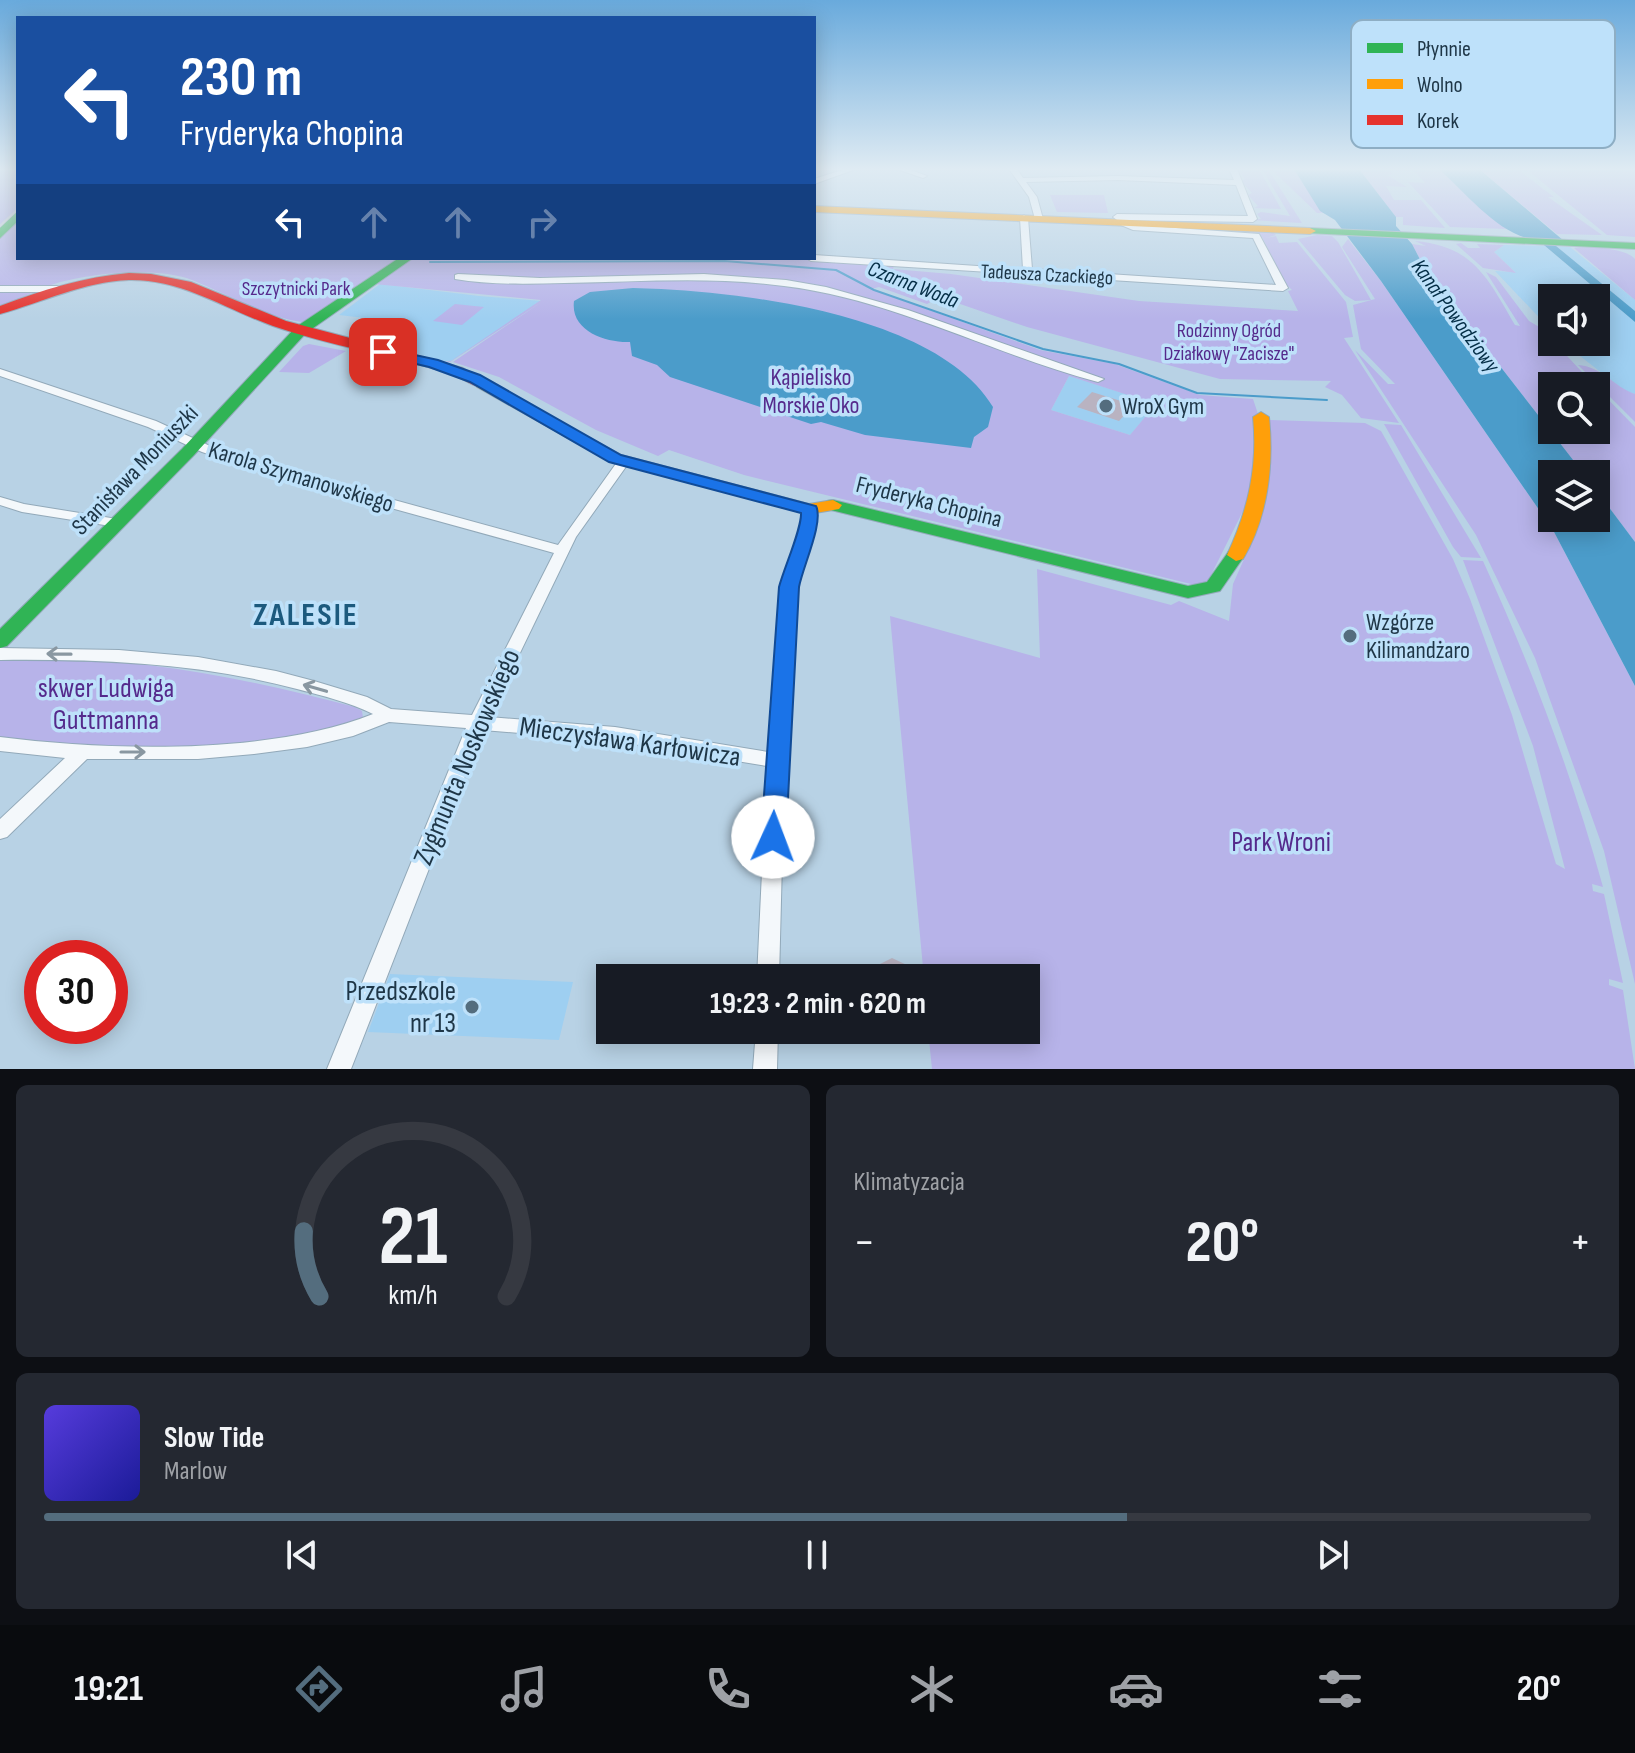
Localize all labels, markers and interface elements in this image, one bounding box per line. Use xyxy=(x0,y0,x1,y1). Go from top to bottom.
legend xyxy=(1351,20,1615,148)
text: Płynnie xyxy=(1417,36,1471,63)
text: 230 m xyxy=(180,45,302,112)
icon: left xyxy=(48,48,152,152)
text: Wolno xyxy=(1417,72,1463,99)
text: Korek xyxy=(1417,108,1460,135)
text: Fryderyka Chopina xyxy=(180,113,404,156)
icon: left xyxy=(268,200,312,244)
icon: ahead xyxy=(352,200,396,244)
icon: ahead xyxy=(436,200,480,244)
icon: right xyxy=(520,200,564,244)
water label: Kanał Powodziowy xyxy=(1405,254,1505,378)
water label: Czarna Woda xyxy=(864,255,962,315)
street label: Tadeusza Czackiego xyxy=(980,260,1114,290)
park label: Szczytnicki Park xyxy=(242,277,351,301)
map controls xyxy=(1538,284,1610,532)
button: sound xyxy=(1538,284,1610,356)
pin xyxy=(349,318,417,386)
park label: Rodzinny Ogród Działkowy "Zacisze" xyxy=(1164,319,1294,366)
icon: arrive xyxy=(361,330,405,374)
park label: Kąpielisko Morskie Oko xyxy=(762,363,860,420)
button: search xyxy=(1538,372,1610,444)
place label: WroX Gym xyxy=(1122,392,1204,421)
marker: WroX Gym xyxy=(1097,397,1115,415)
street label: Stanisława Moniuszki xyxy=(66,399,204,541)
street label: Karola Szymanowskiego xyxy=(205,435,397,519)
button: layers xyxy=(1538,460,1610,532)
street label: Fryderyka Chopina xyxy=(853,470,1005,534)
district label: ZALESIE xyxy=(253,596,359,635)
place label: Wzgórze Kilimandżaro xyxy=(1366,608,1470,665)
marker: Wzgórze Kilimandżaro xyxy=(1341,627,1359,645)
street label: Zygmunta Noskowskiego xyxy=(407,644,527,870)
one-way arrow xyxy=(46,646,73,662)
park label: skwer Ludwiga Guttmanna xyxy=(38,672,174,737)
one-way arrow xyxy=(303,679,329,694)
street label: Mieczysława Karłowicza xyxy=(517,710,743,774)
one-way arrow xyxy=(119,744,146,760)
position arrow xyxy=(731,795,815,879)
park label: Park Wroni xyxy=(1231,826,1331,859)
speed limit sign: 30 xyxy=(24,940,128,1044)
place label: Przedszkole nr 13 xyxy=(345,975,456,1040)
text: 19:23 · 2 min · 620 m xyxy=(710,986,926,1022)
marker: Przedszkole nr 13 xyxy=(463,998,481,1016)
text: Klimatyzacja xyxy=(854,1167,965,1198)
text: 21 xyxy=(378,1188,447,1288)
text: 20° xyxy=(1185,1207,1259,1279)
text: − xyxy=(854,1216,875,1269)
text: + xyxy=(1569,1216,1591,1269)
text: km/h xyxy=(388,1278,437,1313)
text: Slow Tide xyxy=(164,1420,264,1456)
text: Marlow xyxy=(164,1456,227,1487)
icon: previous xyxy=(280,1533,324,1577)
icon: pause xyxy=(795,1533,839,1577)
icon: next xyxy=(1311,1533,1355,1577)
icon: directions xyxy=(291,1661,347,1717)
icon: music xyxy=(496,1661,552,1717)
icon: phone xyxy=(700,1661,756,1717)
icon: climate xyxy=(904,1661,960,1717)
icon: car xyxy=(1108,1661,1164,1717)
icon: filters xyxy=(1312,1661,1368,1717)
text: 19:21 xyxy=(74,1668,143,1711)
text: 20° xyxy=(1517,1668,1561,1711)

